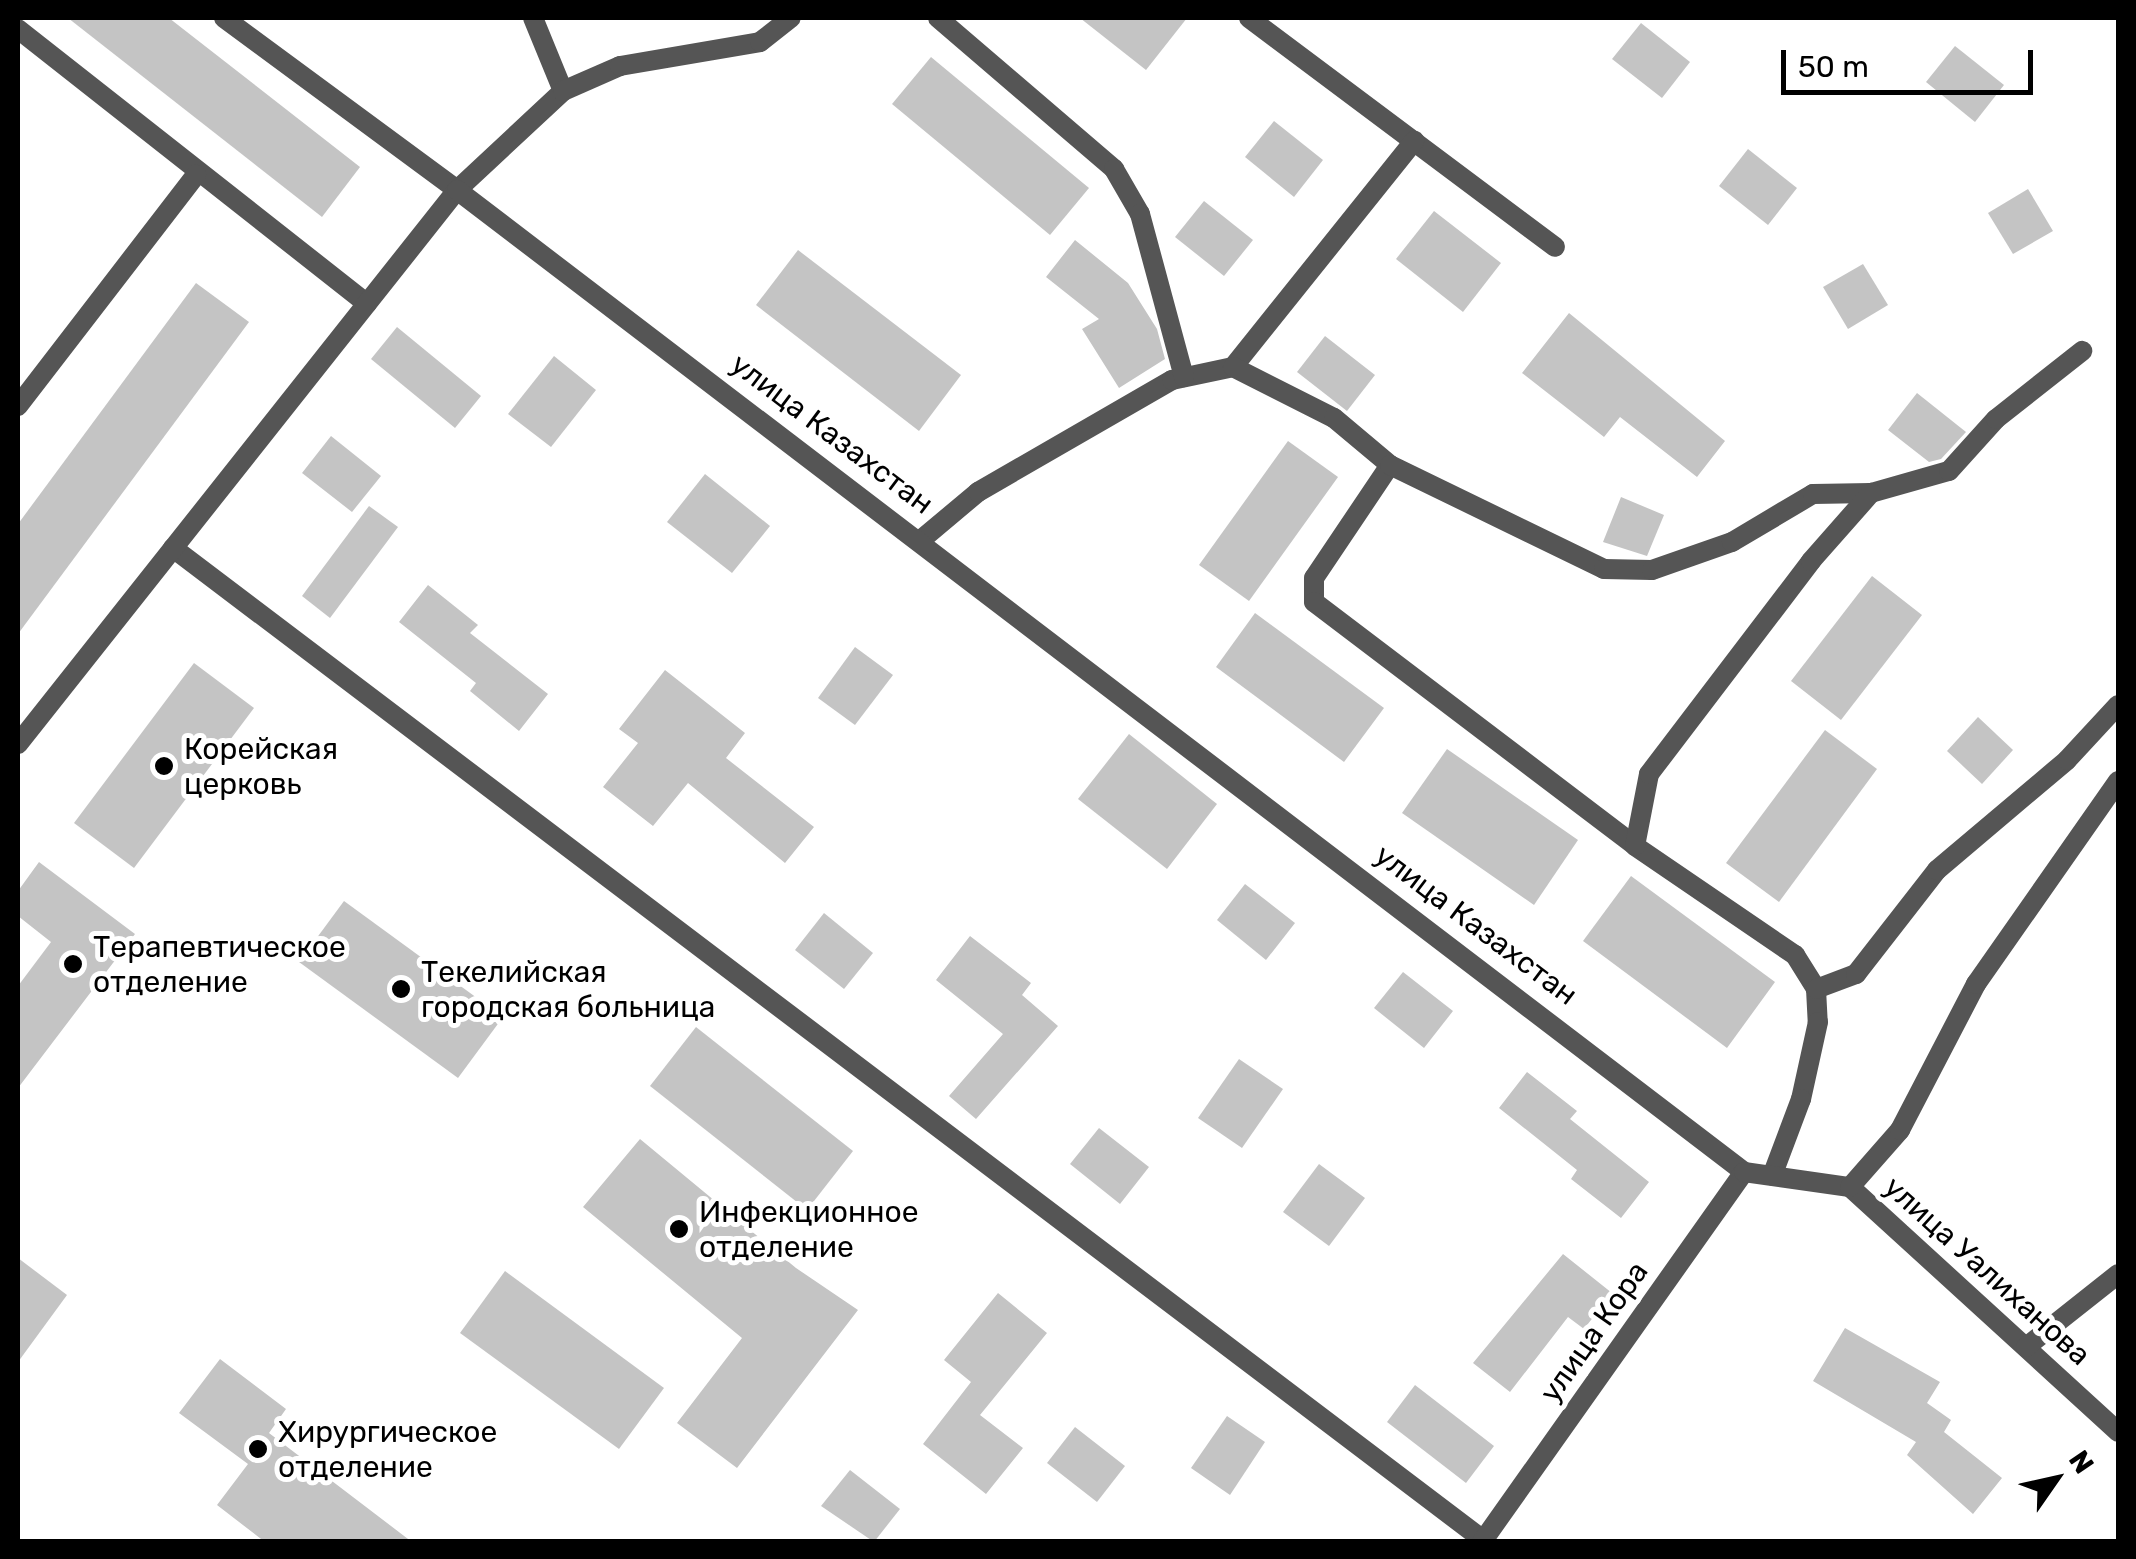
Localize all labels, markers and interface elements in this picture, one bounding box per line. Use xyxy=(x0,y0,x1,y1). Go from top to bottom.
scale bar xyxy=(1786,30,2038,92)
text: 50 m xyxy=(1798,49,1869,85)
street label: улица Казахстан xyxy=(724,346,940,522)
place label: Корейская церковь xyxy=(184,731,338,802)
marker: Корейская церковь xyxy=(153,755,175,777)
street label: улица Казахстан xyxy=(1368,837,1584,1013)
place label: Терапевтическое отделение xyxy=(93,929,346,1000)
marker: Терапевтическое отделение xyxy=(62,953,84,975)
place label: Текелийская городская больница xyxy=(421,954,715,1024)
marker: Текелийская городская больница xyxy=(390,978,412,1000)
street label: улица Уалиханова xyxy=(1876,1169,2098,1373)
place label: Инфекционное отделение xyxy=(699,1194,919,1264)
marker: Инфекционное отделение xyxy=(668,1218,690,1240)
street label: улица Кора xyxy=(1532,1255,1656,1409)
place label: Хирургическое отделение xyxy=(278,1414,497,1484)
north arrow xyxy=(2006,1429,2106,1529)
marker: Хирургическое отделение xyxy=(247,1438,269,1460)
text: N xyxy=(2062,1444,2101,1480)

